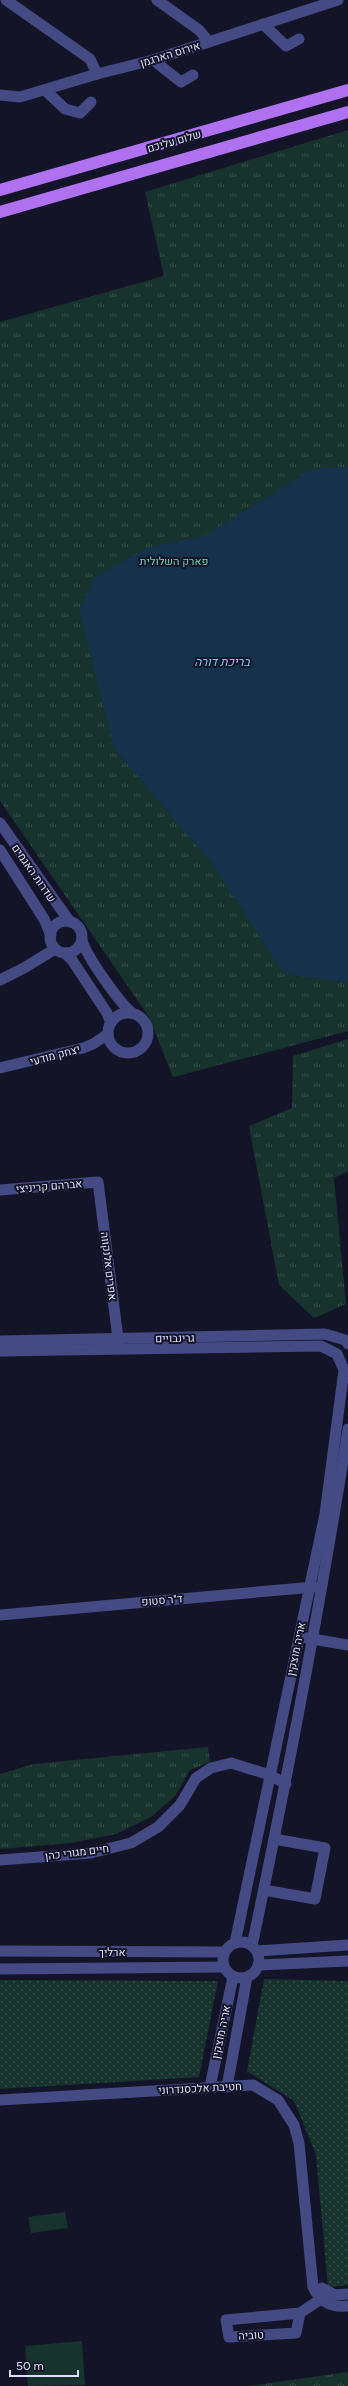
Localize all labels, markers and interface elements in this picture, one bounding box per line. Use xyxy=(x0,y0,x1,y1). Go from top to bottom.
street label: אירוס הארגמן xyxy=(139,39,202,70)
street label: שלום עליכם xyxy=(146,128,203,155)
park label: פארק השלולית xyxy=(140,555,208,568)
water label: בריכת דורה xyxy=(194,655,250,669)
street label: שדרות האגמים xyxy=(9,842,58,905)
street label: יצחק מודעי xyxy=(29,1043,82,1068)
street label: אברהם קריניצי xyxy=(15,1177,83,1196)
street label: אפרים אלנקווה xyxy=(98,1231,119,1301)
street label: גרינבויים xyxy=(155,1332,195,1345)
street label: ד"ר סטופ xyxy=(141,1592,183,1609)
street label: אריה מוצקין xyxy=(284,1621,309,1677)
street label: חיים מגורי כהן xyxy=(44,1842,110,1863)
street label: ארליך xyxy=(99,1946,125,1959)
street label: אריה מוצקין xyxy=(209,2004,234,2060)
street label: חטיבת אלכסנדרוני xyxy=(158,2080,242,2097)
street label: טוביה xyxy=(238,2328,264,2343)
scale bar xyxy=(10,2352,78,2378)
text: 50 m xyxy=(16,2359,44,2373)

